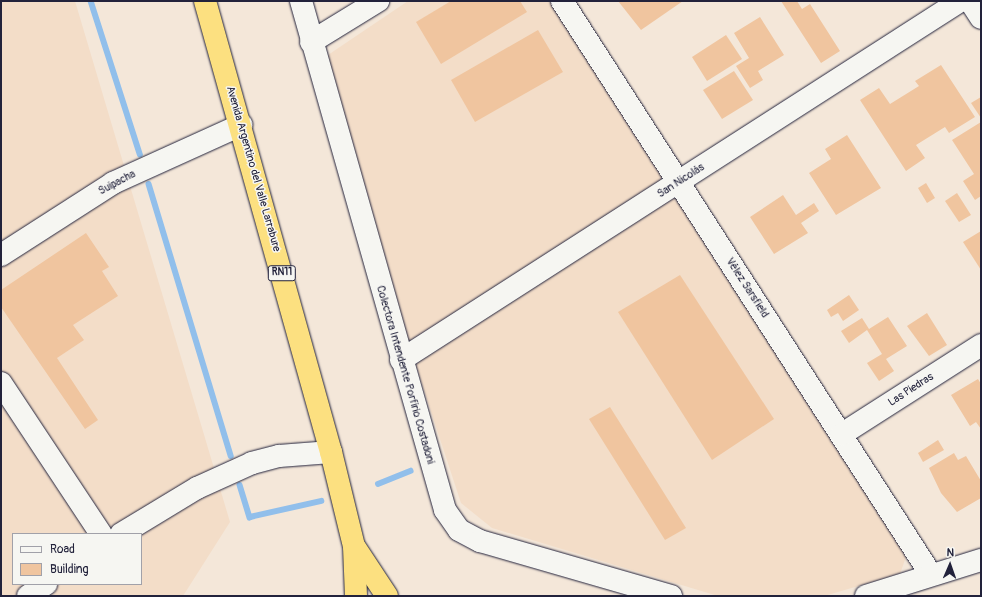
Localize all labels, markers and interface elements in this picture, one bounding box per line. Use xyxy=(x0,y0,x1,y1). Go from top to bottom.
street label: Avenida Argentino del Valle Larrabure xyxy=(223,85,283,253)
street label: San Nicolás xyxy=(655,161,707,201)
street label: Suipacha xyxy=(96,168,138,198)
street label: Vélez Sarsfield xyxy=(723,256,771,320)
road number: RN11 xyxy=(267,265,297,281)
street label: Colectora Intendente Porfirio Costadoni xyxy=(373,284,437,466)
street label: Las Piedras xyxy=(886,370,936,410)
legend xyxy=(12,533,142,585)
text: Road xyxy=(50,542,75,557)
north arrow xyxy=(930,545,970,585)
text: N xyxy=(946,546,954,559)
text: Building xyxy=(50,562,89,577)

